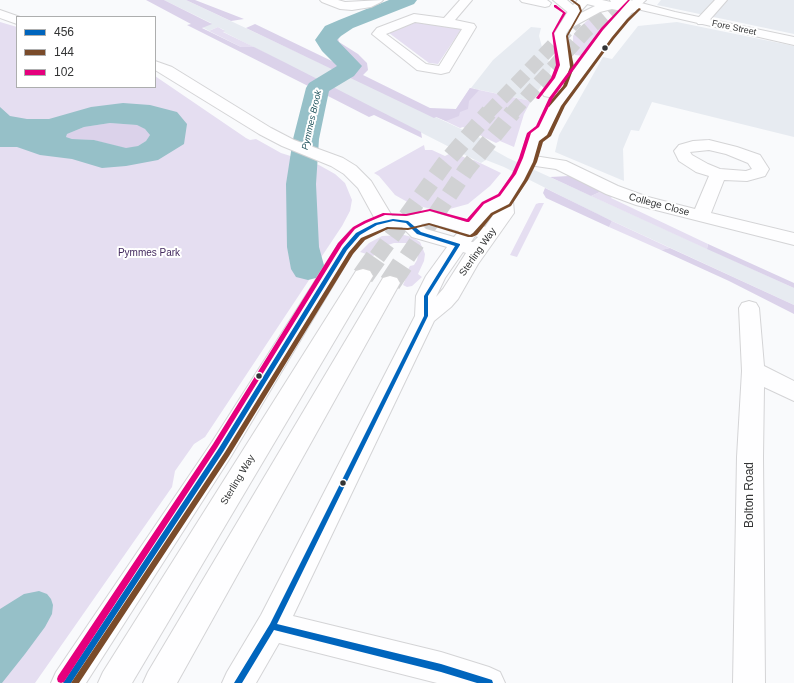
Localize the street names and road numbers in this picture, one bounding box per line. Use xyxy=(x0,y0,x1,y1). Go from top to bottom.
street label: Fore Street xyxy=(711,18,757,38)
street label: College Close xyxy=(627,191,691,219)
street label: Sterling Way xyxy=(457,225,499,279)
street label: Sterling Way xyxy=(218,453,258,507)
street label: Bolton Road xyxy=(743,462,757,528)

